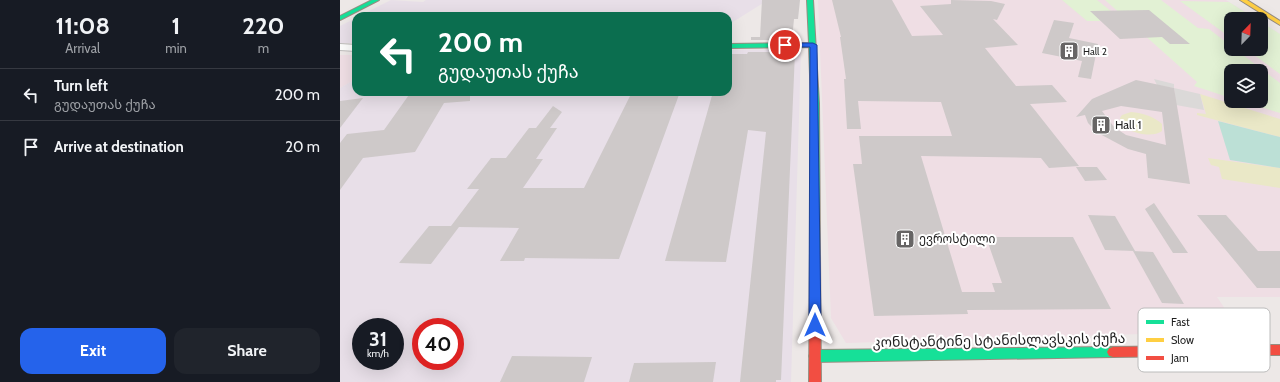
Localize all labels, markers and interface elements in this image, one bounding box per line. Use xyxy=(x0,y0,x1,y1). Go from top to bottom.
text: 11:08 xyxy=(55,11,110,40)
text: 1 xyxy=(172,11,180,40)
text: 220 xyxy=(242,11,285,40)
north arrow xyxy=(1224,12,1268,56)
map controls xyxy=(1224,12,1268,108)
text: 200 m xyxy=(438,25,523,59)
icon: left xyxy=(372,28,424,80)
pin xyxy=(768,28,802,62)
icon: arrive xyxy=(774,34,796,56)
text: Arrival xyxy=(65,40,100,56)
text: min xyxy=(165,40,187,56)
text: m xyxy=(258,40,269,56)
building icon: Hall 2 xyxy=(1058,40,1080,62)
place label: Hall 2 xyxy=(1083,45,1107,58)
text: გუდაუთას ქუჩა xyxy=(438,61,579,83)
button: layers xyxy=(1224,64,1268,108)
text: Turn left xyxy=(54,77,108,95)
icon: left xyxy=(20,84,42,106)
text: 200 m xyxy=(275,86,320,104)
text: გუდაუთას ქუჩა xyxy=(54,96,156,112)
building icon: Hall 1 xyxy=(1090,114,1112,136)
place label: Hall 1 xyxy=(1115,117,1141,132)
icon: arrive xyxy=(20,136,42,158)
text: Arrive at destination xyxy=(54,138,184,156)
text: 20 m xyxy=(285,138,320,156)
building icon: ევროსტილი xyxy=(894,228,916,250)
place label: ევროსტილი xyxy=(919,231,996,247)
position arrow xyxy=(794,304,836,346)
legend xyxy=(1138,308,1270,372)
text: Fast xyxy=(1171,315,1190,329)
speed limit sign: 40 xyxy=(412,318,464,370)
text: 31 xyxy=(369,327,387,351)
button: Exit xyxy=(20,328,166,374)
button: Share xyxy=(174,328,320,374)
street label: კონსტანტინე სტანისლავსკის ქუჩა xyxy=(873,329,1125,351)
text: Slow xyxy=(1171,333,1194,347)
text: km/h xyxy=(367,347,389,360)
text: Jam xyxy=(1170,351,1189,365)

